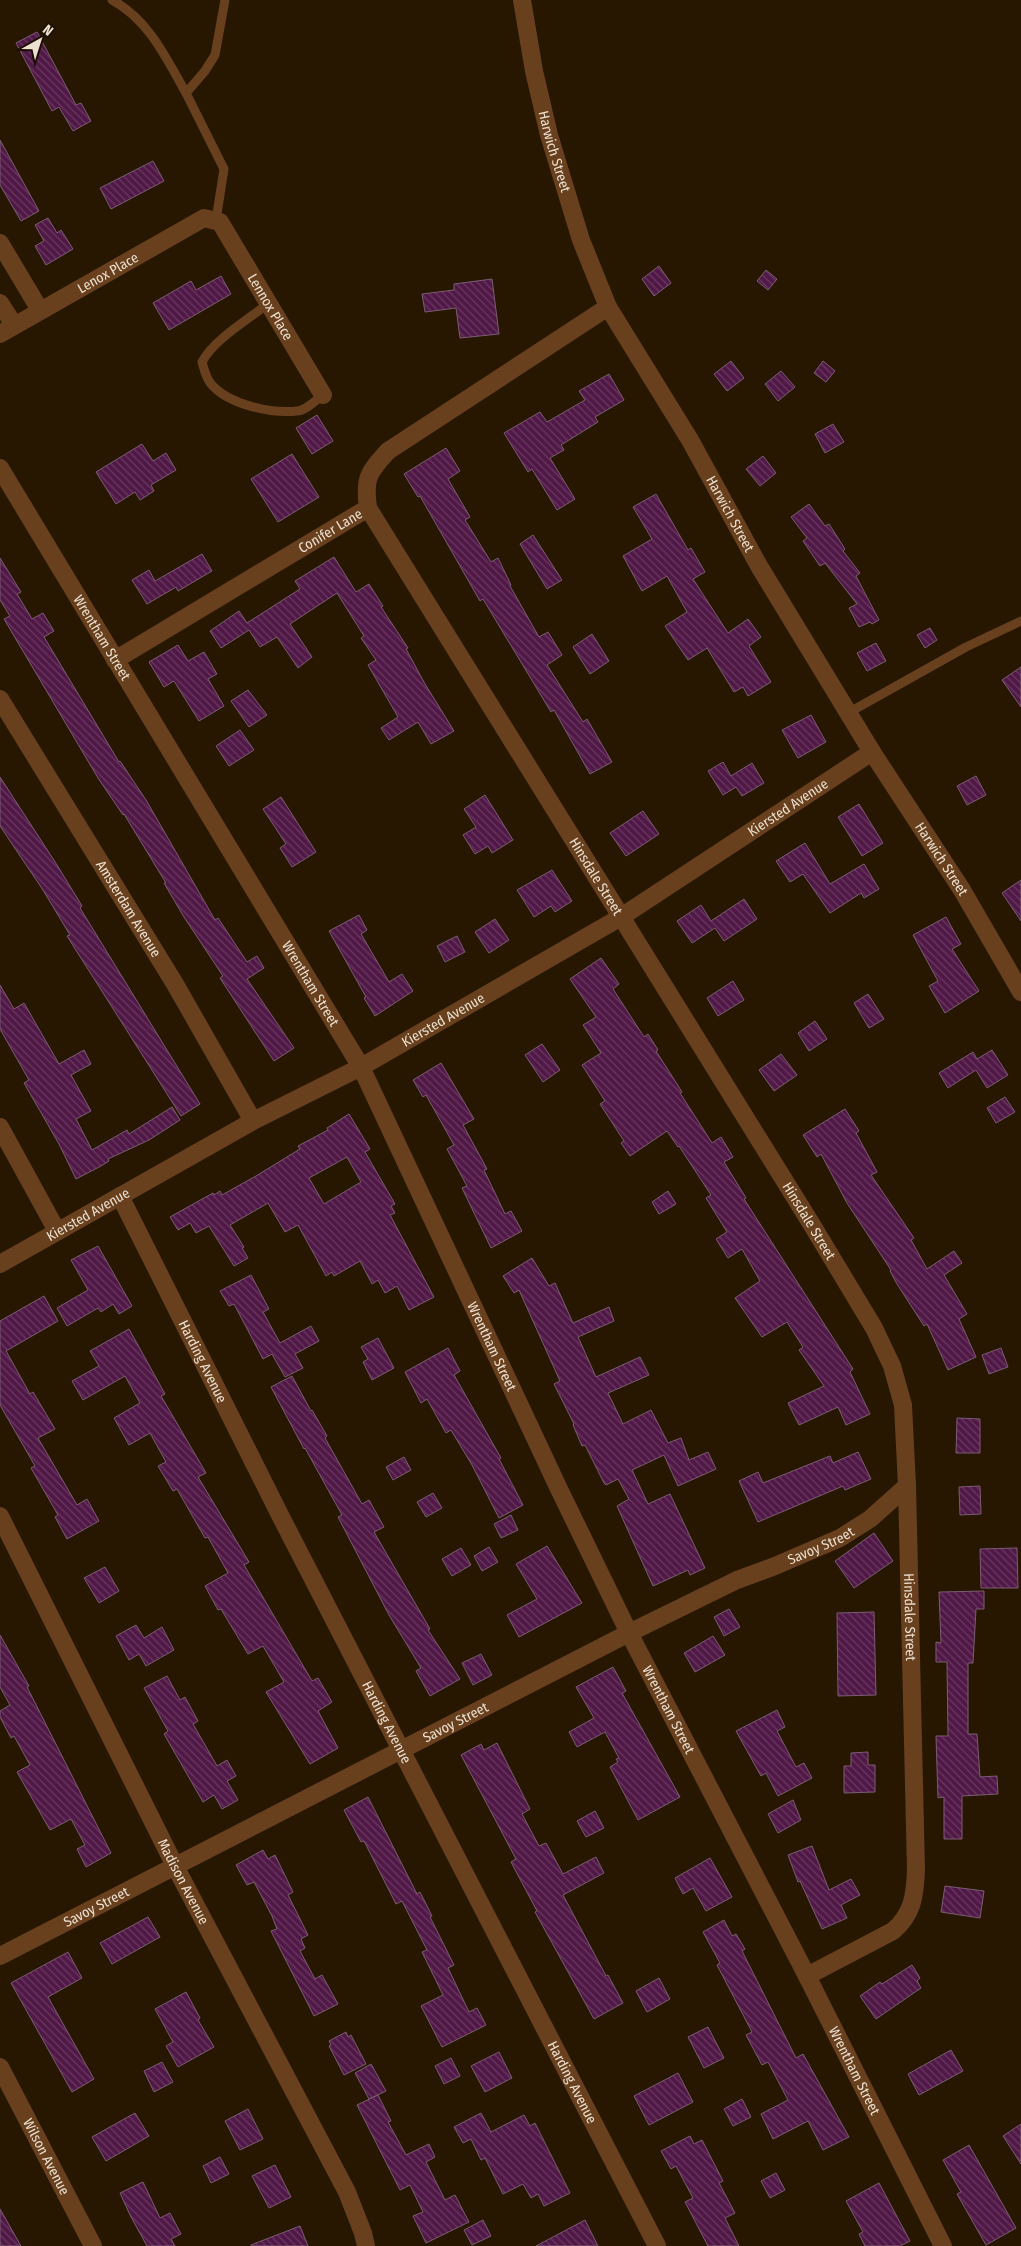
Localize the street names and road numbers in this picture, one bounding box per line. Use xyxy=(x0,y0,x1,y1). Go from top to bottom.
street label: Harwich Street xyxy=(535,109,574,195)
street label: Lenox Place xyxy=(75,249,142,297)
street label: Lennox Place xyxy=(244,271,297,344)
street label: Harwich Street xyxy=(702,473,758,555)
street label: Conifer Lane xyxy=(295,505,366,557)
street label: Wrentham Street xyxy=(70,592,134,684)
street label: Kiersted Avenue xyxy=(745,775,831,840)
street label: Harwich Street xyxy=(911,819,972,899)
street label: Hinsdale Street xyxy=(565,835,626,919)
street label: Amsterdam Avenue xyxy=(92,857,164,961)
street label: Wrentham Street xyxy=(278,938,343,1030)
street label: Kiersted Avenue xyxy=(399,990,488,1051)
street label: Hinsdale Street xyxy=(779,1179,839,1263)
street label: Kiersted Avenue xyxy=(44,1184,133,1245)
street label: Wrentham Street xyxy=(463,1299,520,1394)
street label: Harding Avenue xyxy=(175,1317,230,1406)
street label: Savoy Street xyxy=(785,1523,858,1569)
street label: Hinsdale Street xyxy=(900,1573,919,1662)
street label: Wrentham Street xyxy=(639,1663,698,1757)
street label: Harding Avenue xyxy=(358,1678,415,1767)
street label: Savoy Street xyxy=(420,1699,492,1746)
street label: Madison Avenue xyxy=(154,1836,212,1928)
street label: Savoy Street xyxy=(61,1883,132,1931)
street label: Wrentham Street xyxy=(825,2024,884,2118)
street label: Harding Avenue xyxy=(544,2038,600,2126)
street label: Wilson Avenue xyxy=(19,2116,73,2198)

